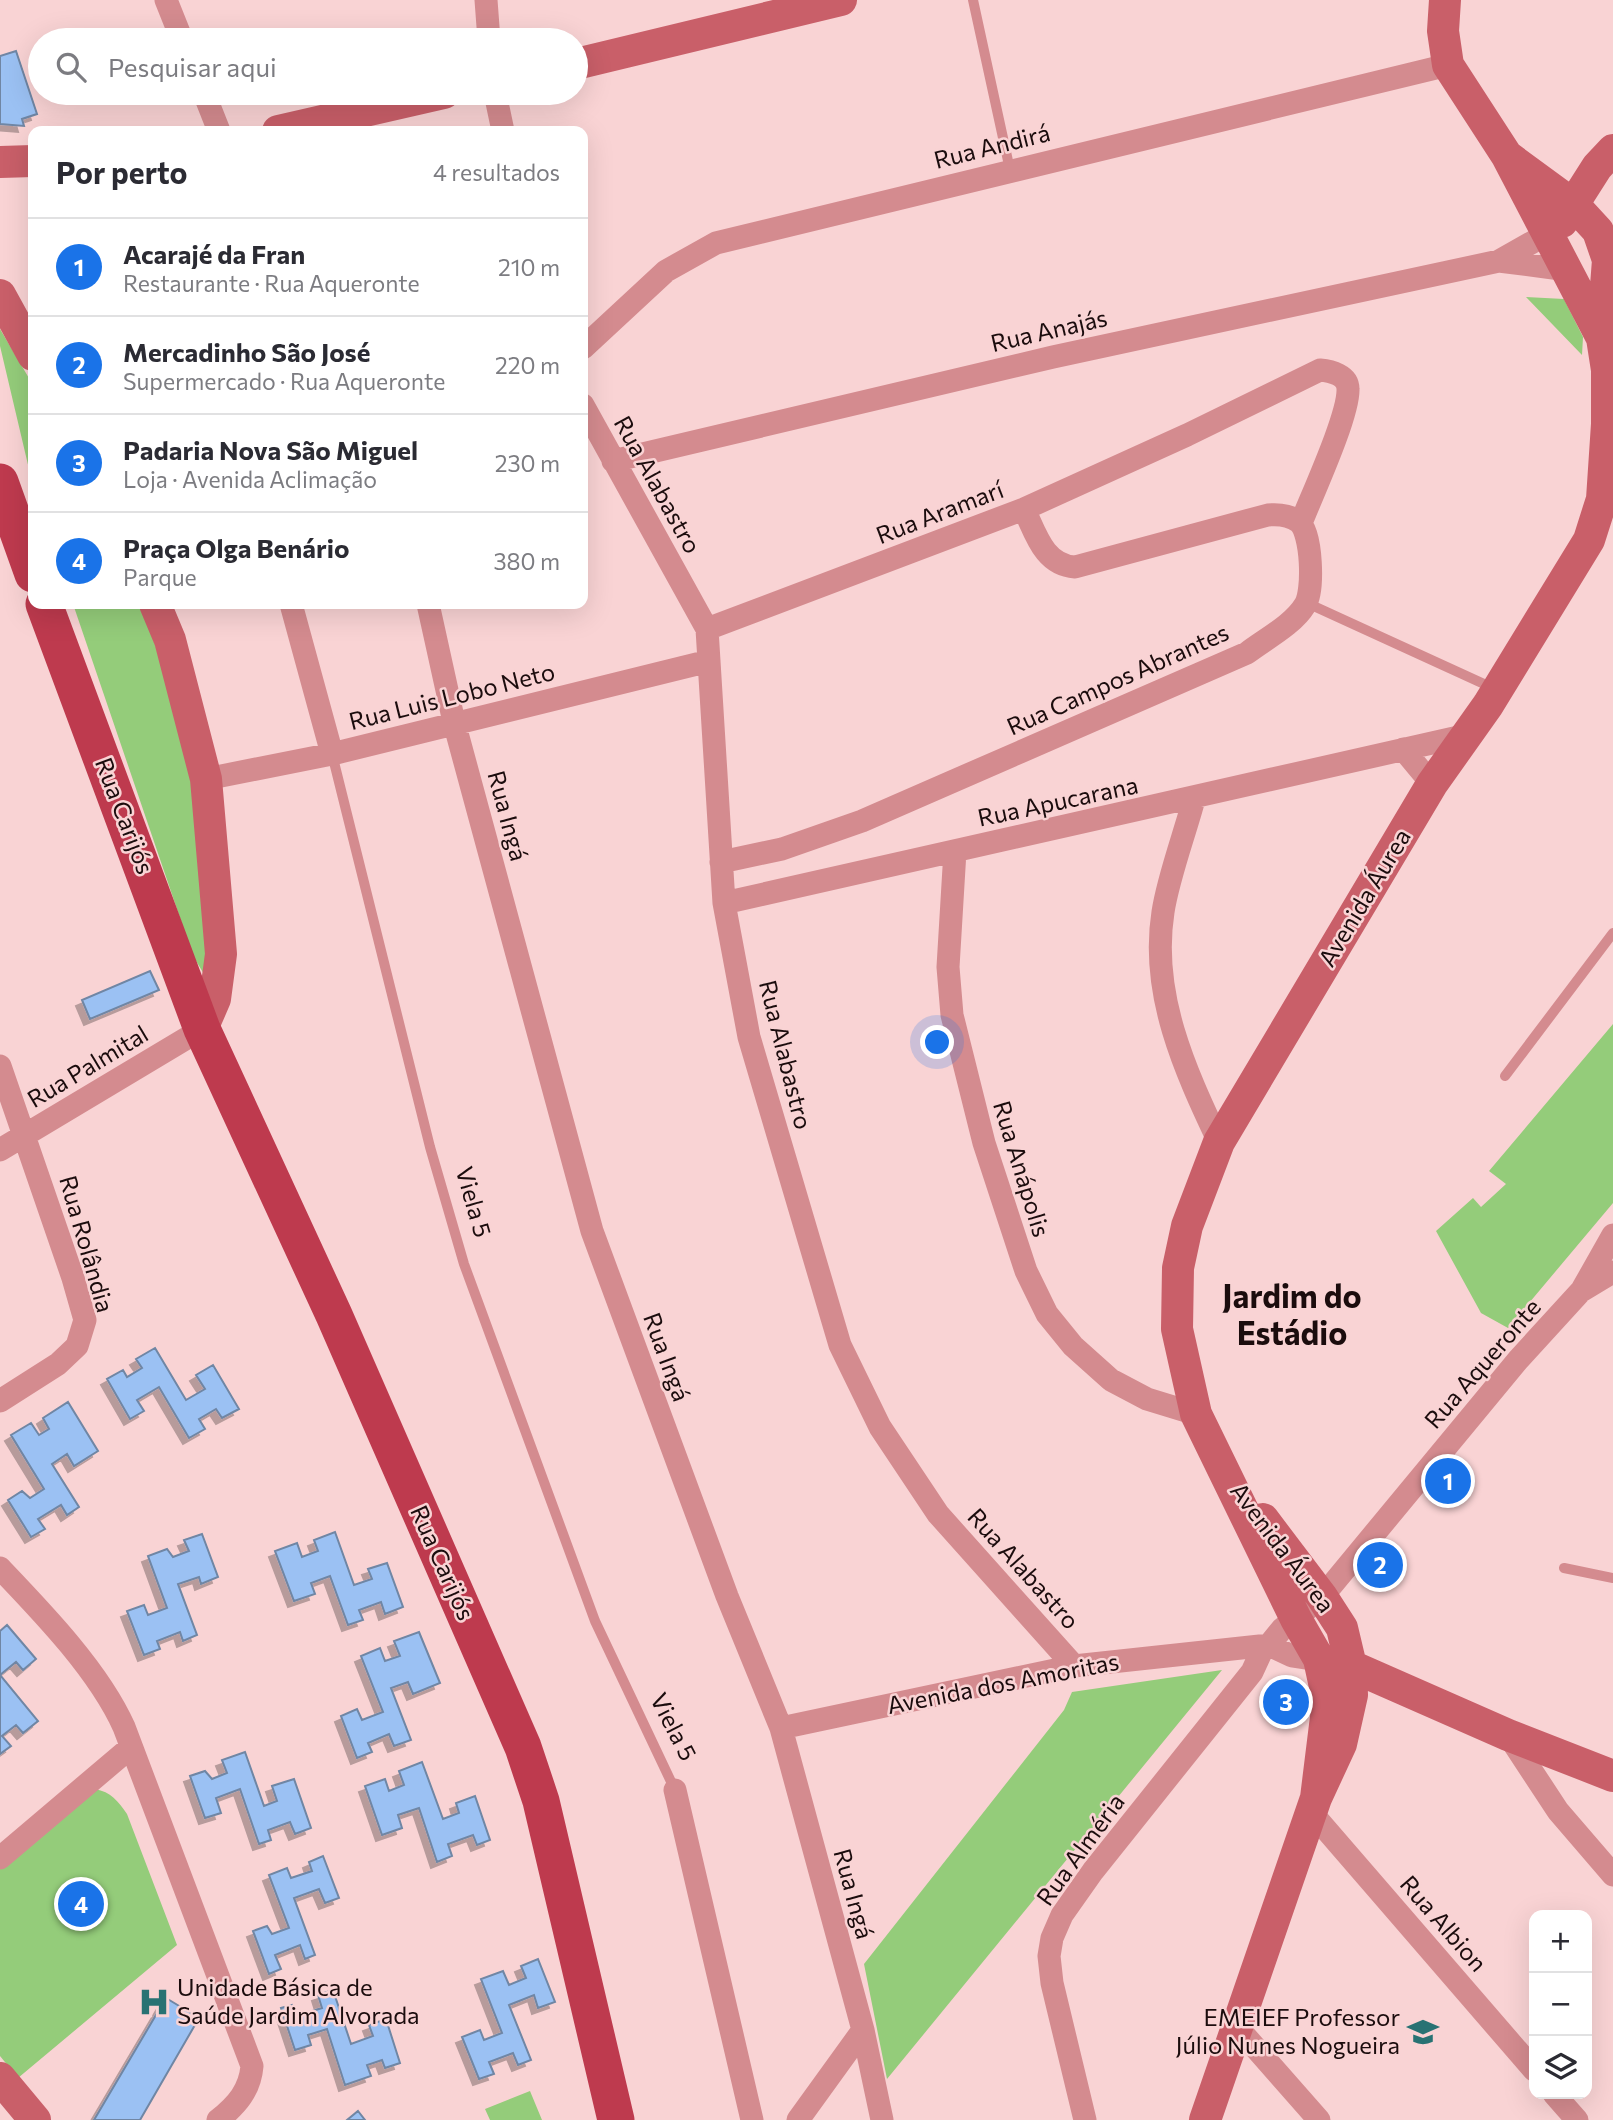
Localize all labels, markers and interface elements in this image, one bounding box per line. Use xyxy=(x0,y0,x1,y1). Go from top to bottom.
search box xyxy=(28,28,588,105)
icon: search xyxy=(52,48,90,86)
text: Pesquisar aqui xyxy=(108,51,277,82)
street label: Rua Andirá xyxy=(931,117,1053,174)
text: Por perto xyxy=(56,153,188,190)
text: 4 resultados xyxy=(433,158,560,186)
text: Acarajé da Fran xyxy=(123,238,305,269)
text: 1 xyxy=(74,253,84,281)
text: 210 m xyxy=(498,253,560,281)
text: Restaurante · Rua Aqueronte xyxy=(123,269,420,297)
street label: Rua Anajás xyxy=(987,302,1110,357)
text: Mercadinho São José xyxy=(123,336,370,367)
text: 2 xyxy=(72,351,86,379)
text: 220 m xyxy=(495,351,560,379)
text: Supermercado · Rua Aqueronte xyxy=(123,367,445,395)
street label: Rua Alabastro xyxy=(609,410,708,558)
text: Padaria Nova São Miguel xyxy=(123,434,418,465)
text: 3 xyxy=(72,449,86,477)
text: 230 m xyxy=(495,449,560,477)
text: Loja · Avenida Aclimação xyxy=(123,465,377,493)
street label: Rua Aramarí xyxy=(872,474,1008,549)
text: Praça Olga Benário xyxy=(123,532,349,563)
text: 4 xyxy=(72,547,86,575)
text: 380 m xyxy=(493,547,560,575)
text: Parque xyxy=(123,563,197,591)
street label: Rua Campos Abrantes xyxy=(1002,617,1233,741)
street label: Rua Luis Lobo Neto xyxy=(346,656,558,735)
street label: Rua Carijós xyxy=(90,753,161,878)
street label: Rua Ingá xyxy=(483,767,534,864)
street label: Rua Apucarana xyxy=(975,769,1141,832)
street label: Avenida Áurea xyxy=(1311,823,1416,971)
street label: Rua Alabastro xyxy=(754,977,819,1132)
street label: Rua Palmital xyxy=(22,1018,153,1113)
your location xyxy=(920,1025,954,1059)
street label: Rua Anápolis xyxy=(988,1097,1057,1240)
street label: Viela 5 xyxy=(451,1163,498,1240)
street label: Rua Rolândia xyxy=(54,1172,121,1315)
district label: Jardim do Estádio xyxy=(1222,1275,1362,1352)
street label: Rua Aqueronte xyxy=(1418,1292,1546,1434)
street label: Rua Ingá xyxy=(638,1308,697,1405)
pin: 1 xyxy=(1425,1455,1471,1507)
street label: Avenida Áurea xyxy=(1225,1476,1341,1618)
street label: Rua Carijós xyxy=(405,1501,482,1624)
street label: Rua Alabastro xyxy=(962,1502,1086,1634)
pin: 2 xyxy=(1357,1539,1403,1591)
street label: Avenida dos Amoritas xyxy=(884,1646,1121,1719)
pin: 3 xyxy=(1263,1676,1309,1728)
street label: Viela 5 xyxy=(645,1688,704,1765)
street label: Rua Alméria xyxy=(1030,1788,1130,1911)
street label: Rua Ingá xyxy=(829,1845,880,1942)
street label: Rua Albion xyxy=(1395,1869,1494,1977)
pin: 4 xyxy=(58,1878,104,1930)
map controls xyxy=(1529,1910,1592,2099)
button: + xyxy=(1529,1910,1592,1973)
place label: Unidade Básica de Saúde Jardim Alvorada xyxy=(177,1972,420,2029)
button: − xyxy=(1529,1973,1592,2036)
hospital icon: Unidade Básica de Saúde Jardim Alvorada xyxy=(137,1985,171,2019)
place label: EMEIEF Professor Júlio Nunes Nogueira xyxy=(1175,2002,1400,2059)
school or university icon: EMEIEF Professor Júlio Nunes Nogueira xyxy=(1406,2015,1440,2049)
button: layers xyxy=(1529,2036,1592,2099)

